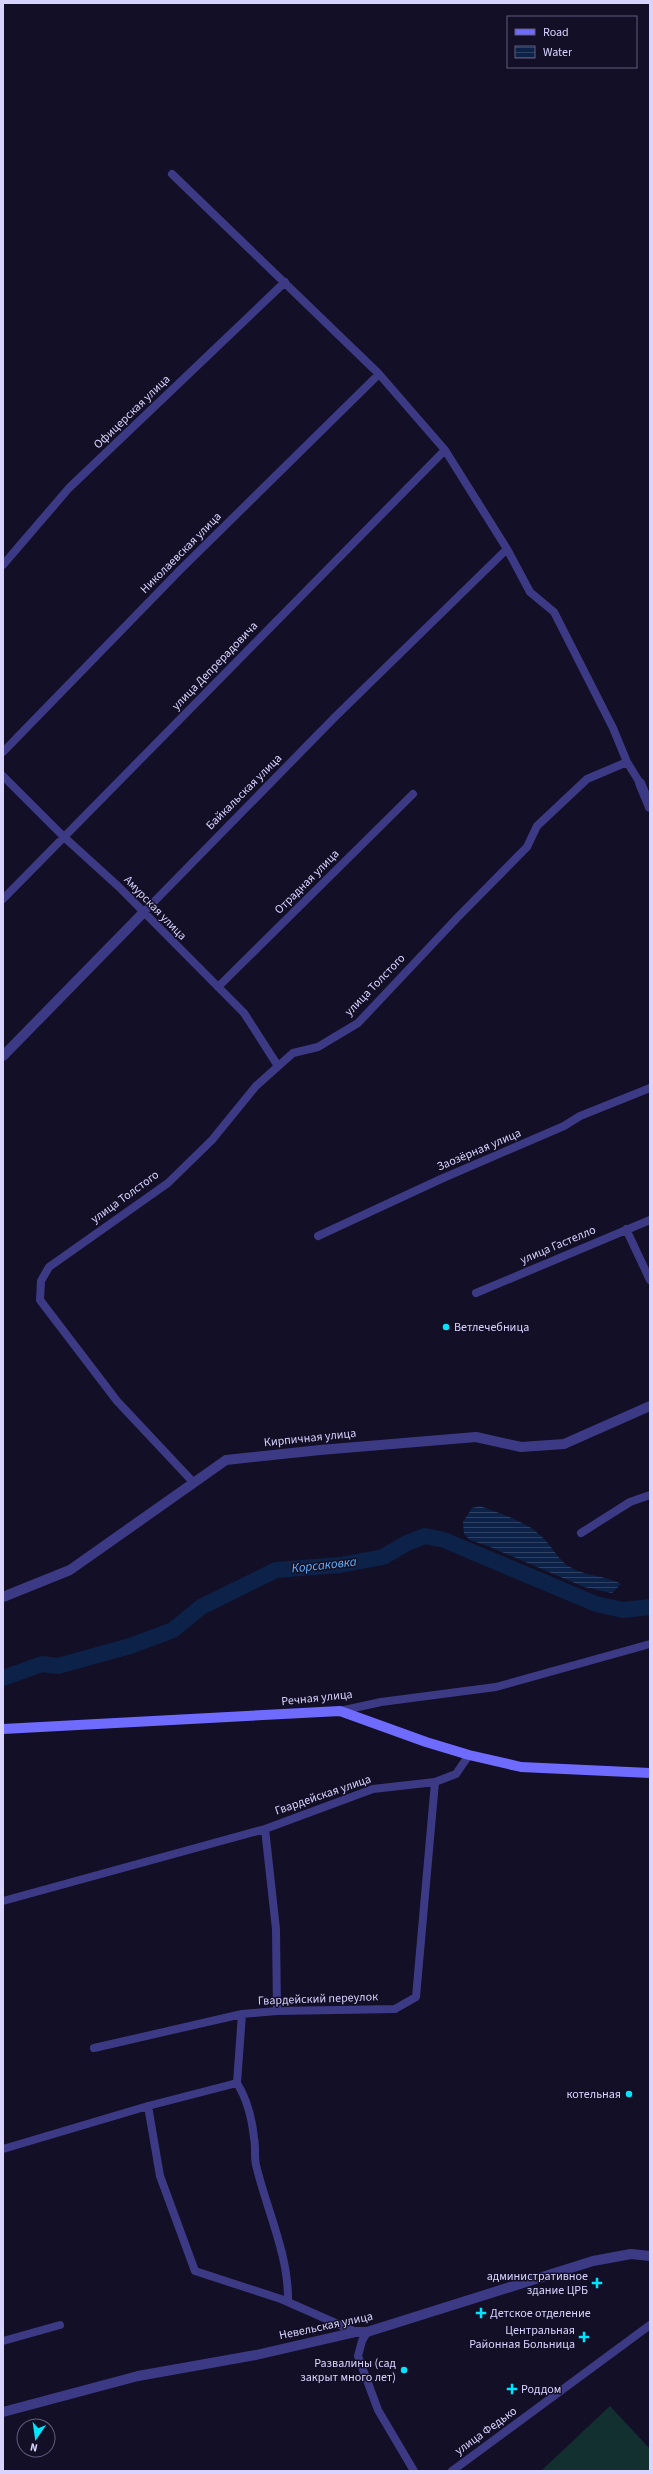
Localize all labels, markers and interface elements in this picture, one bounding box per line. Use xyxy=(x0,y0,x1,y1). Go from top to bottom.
legend xyxy=(507,16,637,68)
text: Road xyxy=(543,24,569,41)
text: Water xyxy=(543,44,573,61)
street label: Офицерская улица xyxy=(90,371,174,453)
street label: Николаевская улица xyxy=(137,509,225,597)
street label: улица Депрерадовича xyxy=(168,618,262,714)
street label: Байкальская улица xyxy=(202,750,286,834)
street label: Отрадная улица xyxy=(271,846,343,918)
street label: Амурская улица xyxy=(120,872,190,944)
street label: улица Толстого xyxy=(341,950,409,1020)
street label: Заозёрная улица xyxy=(434,1125,524,1175)
street label: улица Толстого xyxy=(87,1166,163,1228)
street label: улица Гастелло xyxy=(518,1221,598,1269)
place label: Ветлечебница xyxy=(454,1319,529,1336)
marker: Ветлечебница xyxy=(441,1322,451,1332)
street label: Кирпичная улица xyxy=(263,1425,357,1451)
water label: Корсаковка xyxy=(291,1553,357,1577)
street label: Речная улица xyxy=(281,1686,353,1710)
street label: Гвардейская улица xyxy=(273,1771,373,1819)
street label: Гвардейский переулок xyxy=(258,1988,378,2010)
place label: котельная xyxy=(566,2086,621,2103)
marker: котельная xyxy=(624,2089,634,2099)
place label: административное здание ЦРБ xyxy=(487,2268,588,2299)
marker: административное здание ЦРБ xyxy=(591,2277,603,2289)
place label: Детское отделение xyxy=(490,2305,591,2322)
marker: Детское отделение xyxy=(475,2307,487,2319)
street label: Невельская улица xyxy=(278,2308,374,2344)
place label: Центральная Районная Больница xyxy=(469,2322,575,2353)
marker: Центральная Районная Больница xyxy=(578,2331,590,2343)
place label: Развалины (сад закрыт много лет) xyxy=(300,2355,397,2386)
marker: Развалины (сад закрыт много лет) xyxy=(399,2365,409,2375)
place label: Роддом xyxy=(521,2381,561,2398)
marker: Роддом xyxy=(506,2383,518,2395)
street label: улица Федько xyxy=(451,2403,521,2459)
north arrow xyxy=(16,2418,56,2458)
text: N xyxy=(29,2439,39,2455)

